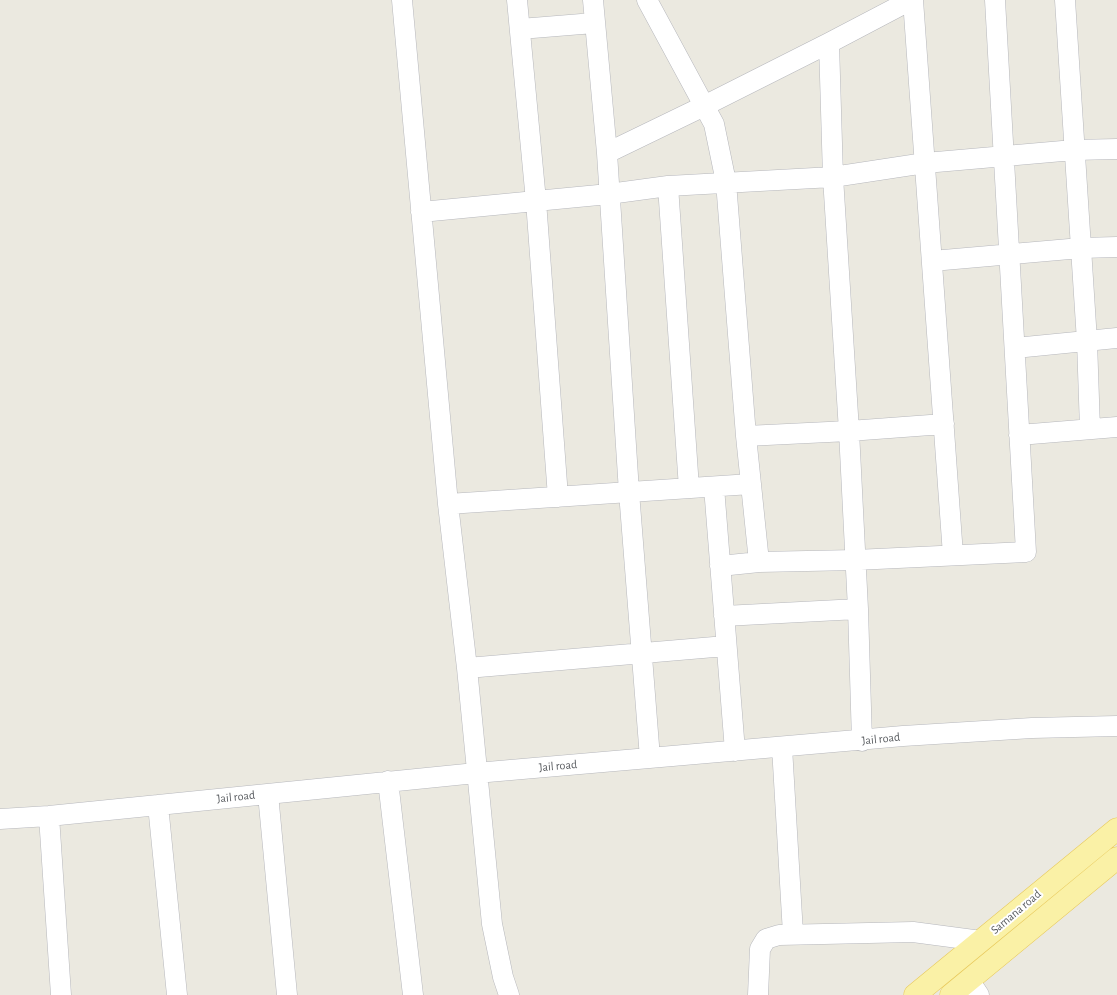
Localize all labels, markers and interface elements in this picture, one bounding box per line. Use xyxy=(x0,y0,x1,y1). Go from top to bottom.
street label: Jail road xyxy=(861,730,901,748)
street label: Jail road xyxy=(538,757,578,775)
street label: Jail road xyxy=(216,788,256,806)
street label: Samana road xyxy=(988,887,1044,937)

